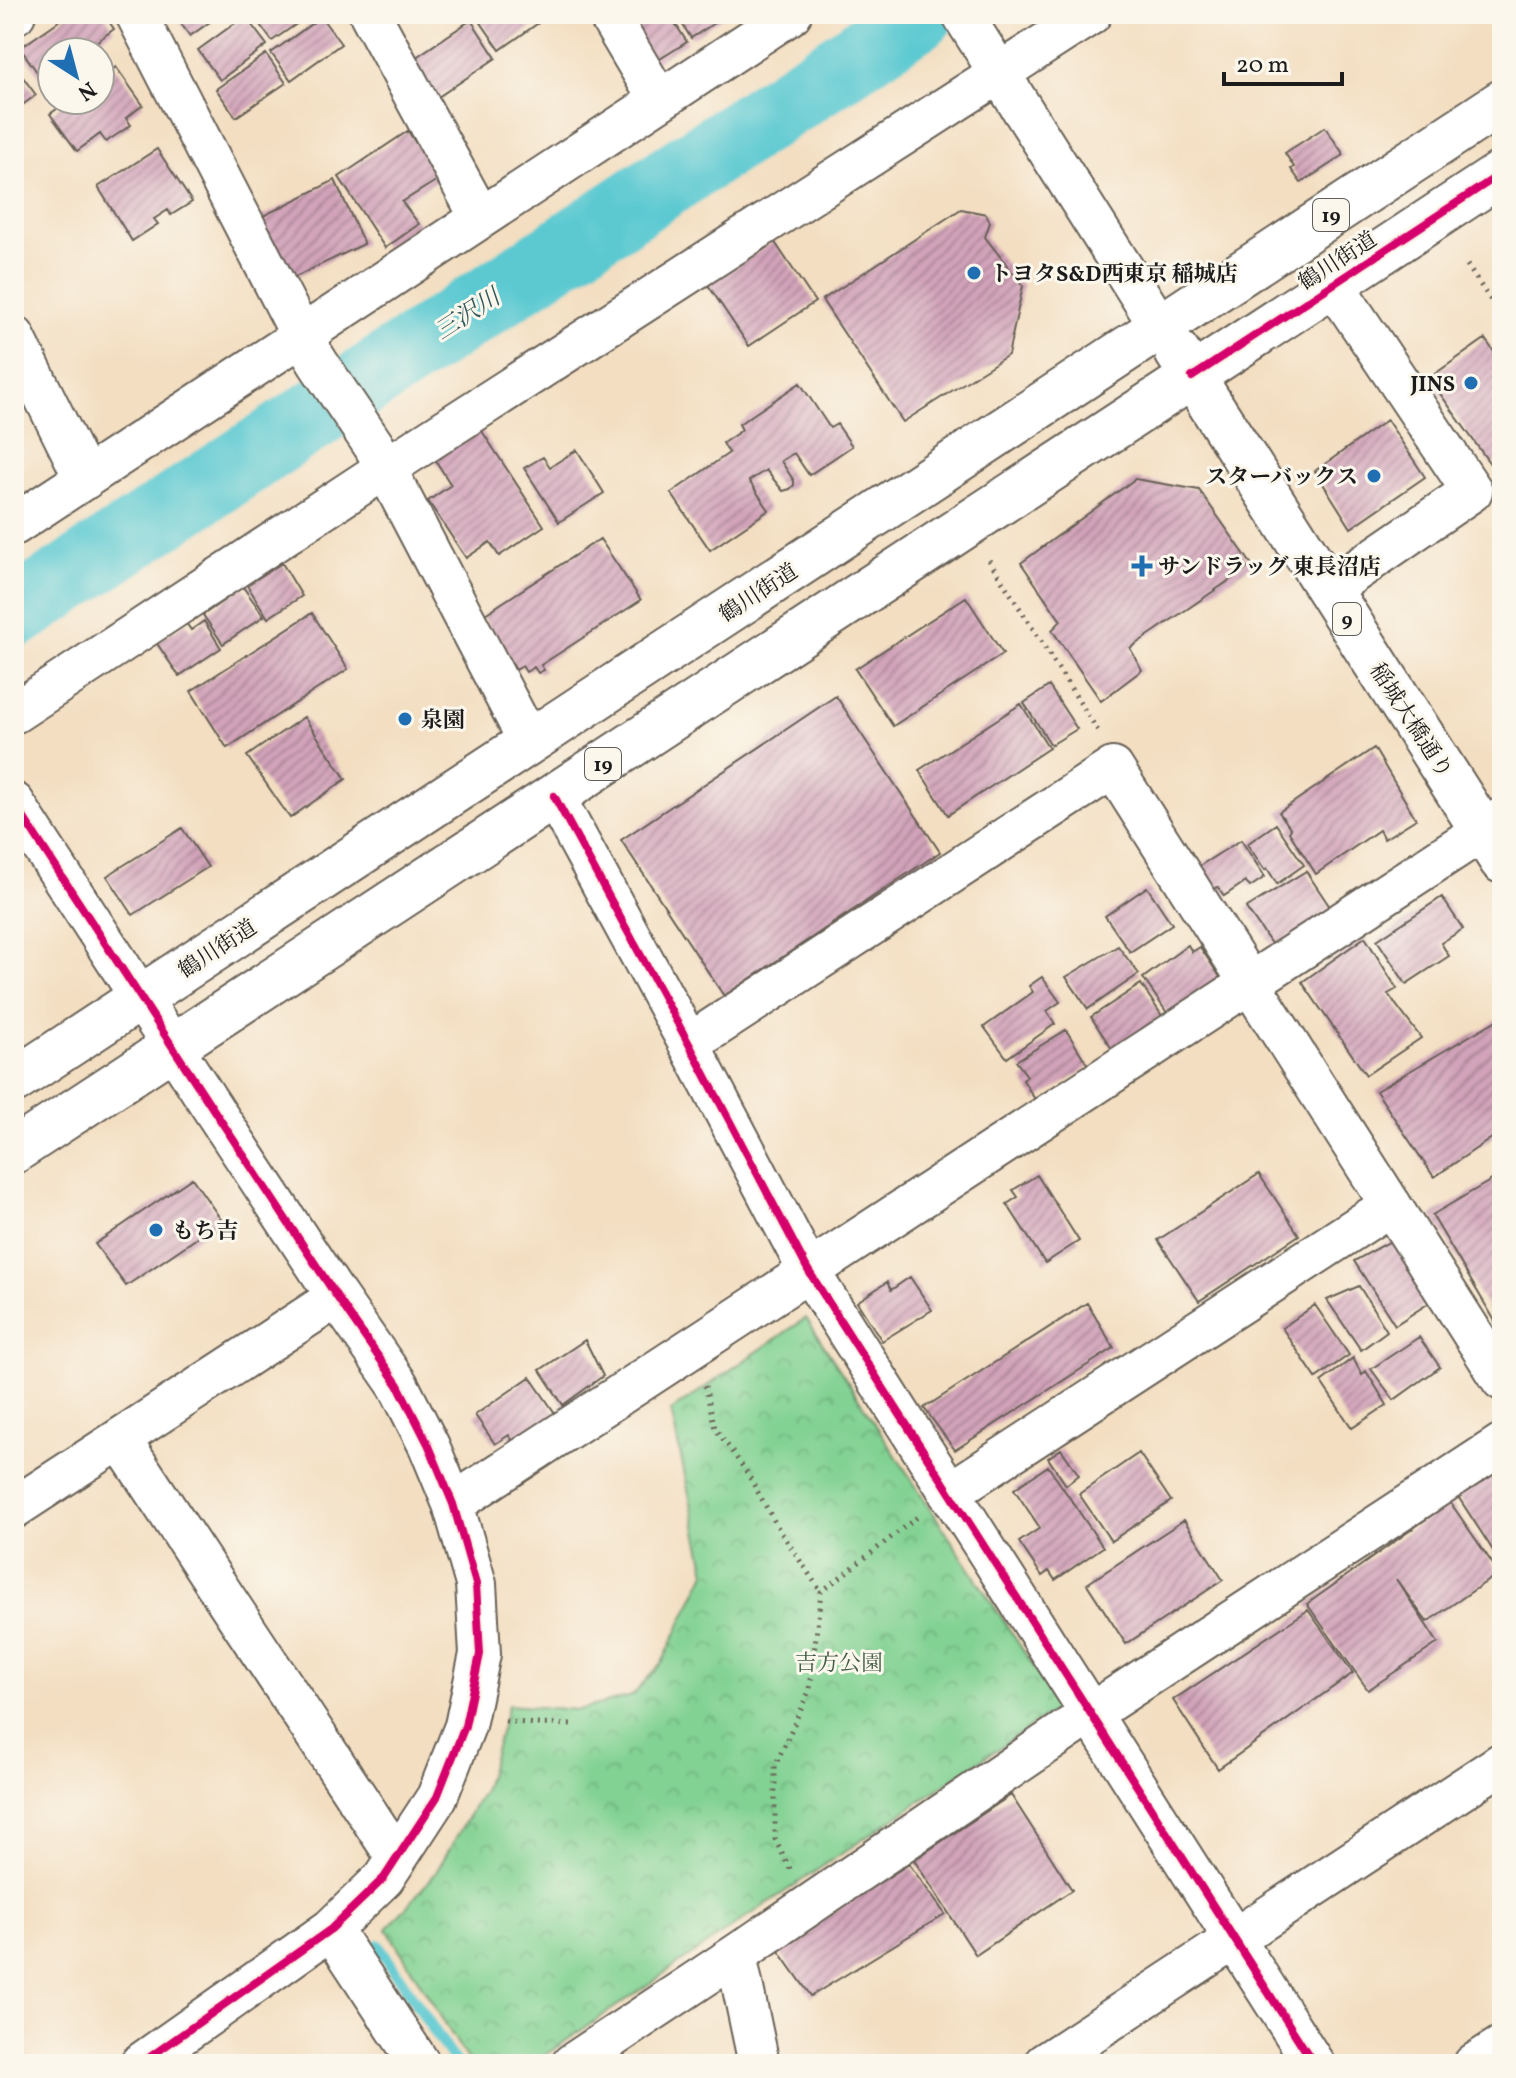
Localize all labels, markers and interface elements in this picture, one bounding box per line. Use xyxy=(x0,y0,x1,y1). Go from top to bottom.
north arrow xyxy=(36,36,116,116)
scale bar xyxy=(1224,36,1342,86)
text: 20 m xyxy=(1236,49,1289,83)
text: N xyxy=(71,73,102,107)
road number: 19 xyxy=(1313,199,1349,231)
street label: 鶴川街道 xyxy=(1293,225,1384,299)
place label: トヨタS&D西東京 稲城店 xyxy=(990,260,1238,291)
marker: トヨタS&D西東京 稲城店 xyxy=(965,264,983,282)
water label: 三沢川 xyxy=(429,280,510,350)
place label: JINS xyxy=(1409,370,1455,401)
marker: JINS xyxy=(1462,374,1480,392)
place label: スターバックス xyxy=(1205,463,1358,494)
marker: スターバックス xyxy=(1365,467,1383,485)
place label: サンドラッグ 東長沼店 xyxy=(1158,553,1381,584)
street label: 鶴川街道 xyxy=(714,557,805,631)
marker: サンドラッグ 東長沼店 xyxy=(1133,557,1151,575)
road number: 9 xyxy=(1333,603,1361,635)
street label: 稲城大橋通り xyxy=(1361,658,1459,785)
place label: 泉園 xyxy=(421,706,465,737)
marker: 泉園 xyxy=(396,710,414,728)
road number: 19 xyxy=(585,748,621,780)
street label: 鶴川街道 xyxy=(173,913,264,987)
place label: もち吉 xyxy=(172,1217,238,1248)
marker: もち吉 xyxy=(147,1221,165,1239)
park label: 吉方公園 xyxy=(795,1649,883,1680)

